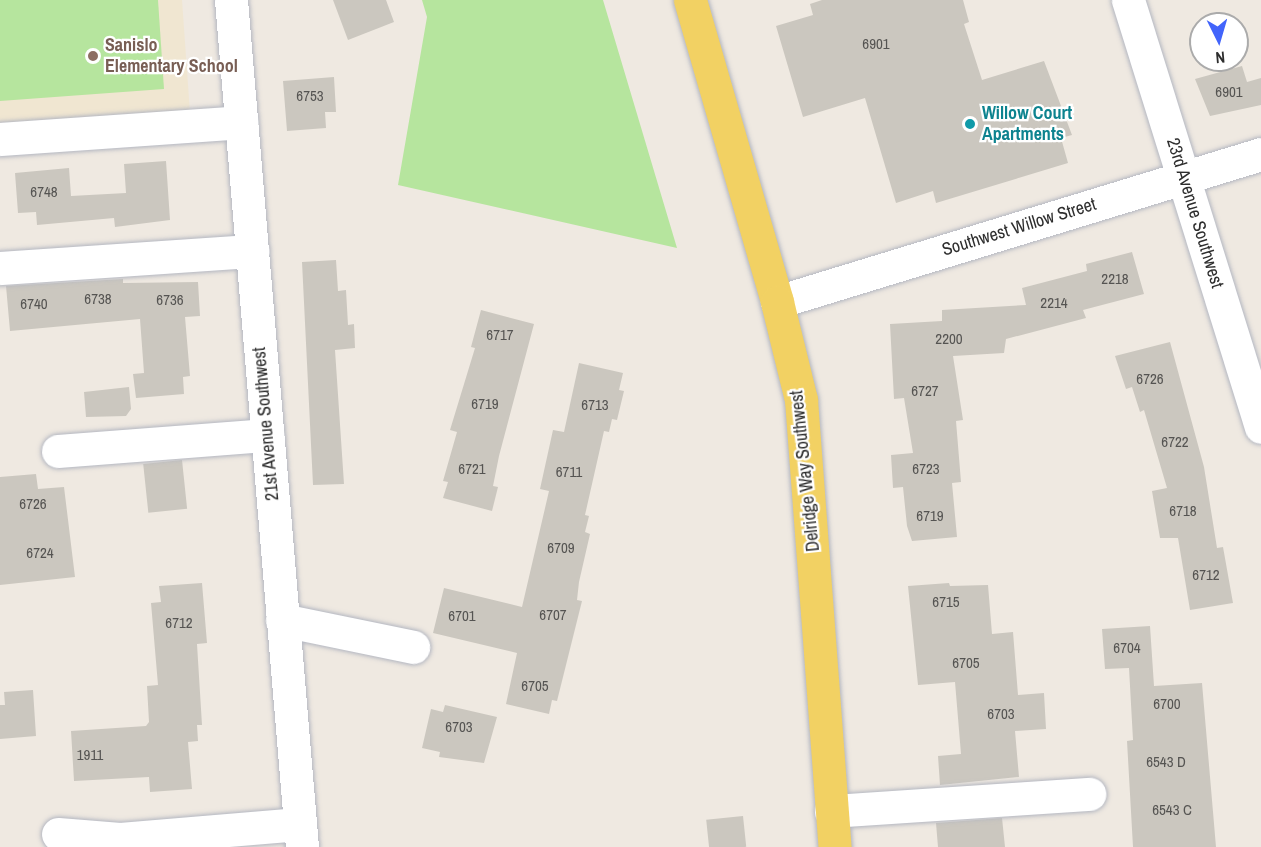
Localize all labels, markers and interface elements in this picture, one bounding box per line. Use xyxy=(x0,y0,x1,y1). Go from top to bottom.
north arrow xyxy=(1189,12,1249,72)
place label: Sanislo Elementary School xyxy=(105,35,238,78)
house number: 6901 xyxy=(862,35,890,53)
text: N xyxy=(1215,47,1226,69)
marker: Sanislo Elementary School xyxy=(86,49,100,63)
house number: 6901 xyxy=(1215,83,1243,101)
house number: 6753 xyxy=(296,87,324,105)
place label: Willow Court Apartments xyxy=(982,103,1072,146)
marker: Willow Court Apartments xyxy=(963,117,977,131)
street label: 23rd Avenue Southwest xyxy=(1162,135,1228,291)
house number: 6748 xyxy=(30,183,58,201)
street label: Southwest Willow Street xyxy=(939,193,1099,261)
house number: 2218 xyxy=(1101,270,1129,288)
house number: 6738 xyxy=(84,290,112,308)
house number: 6736 xyxy=(156,291,184,309)
house number: 2214 xyxy=(1040,294,1068,312)
house number: 6740 xyxy=(20,295,48,313)
house number: 6717 xyxy=(486,326,514,344)
house number: 2200 xyxy=(935,330,963,348)
street label: 21st Avenue Southwest xyxy=(248,346,284,502)
house number: 6726 xyxy=(1136,370,1164,388)
house number: 6727 xyxy=(911,382,939,400)
street label: Delridge Way Southwest xyxy=(786,389,824,553)
house number: 6719 xyxy=(471,395,499,413)
house number: 6713 xyxy=(581,396,609,414)
house number: 6722 xyxy=(1161,433,1189,451)
house number: 6721 xyxy=(458,460,486,478)
house number: 6723 xyxy=(912,460,940,478)
house number: 6711 xyxy=(556,463,582,481)
house number: 6726 xyxy=(19,495,47,513)
house number: 6718 xyxy=(1169,502,1197,520)
house number: 6719 xyxy=(916,507,944,525)
house number: 6709 xyxy=(547,539,575,557)
house number: 6724 xyxy=(26,544,54,562)
house number: 6712 xyxy=(1192,566,1220,584)
house number: 6715 xyxy=(932,593,960,611)
house number: 6707 xyxy=(539,606,567,624)
house number: 6701 xyxy=(448,607,476,625)
house number: 6712 xyxy=(165,614,193,632)
house number: 6704 xyxy=(1113,639,1141,657)
house number: 6705 xyxy=(952,654,980,672)
house number: 6705 xyxy=(521,677,549,695)
house number: 6700 xyxy=(1153,695,1181,713)
house number: 6703 xyxy=(987,705,1015,723)
house number: 6703 xyxy=(445,718,473,736)
house number: 1911 xyxy=(77,746,103,764)
house number: 6543 D xyxy=(1146,753,1186,771)
house number: 6543 C xyxy=(1152,801,1192,819)

